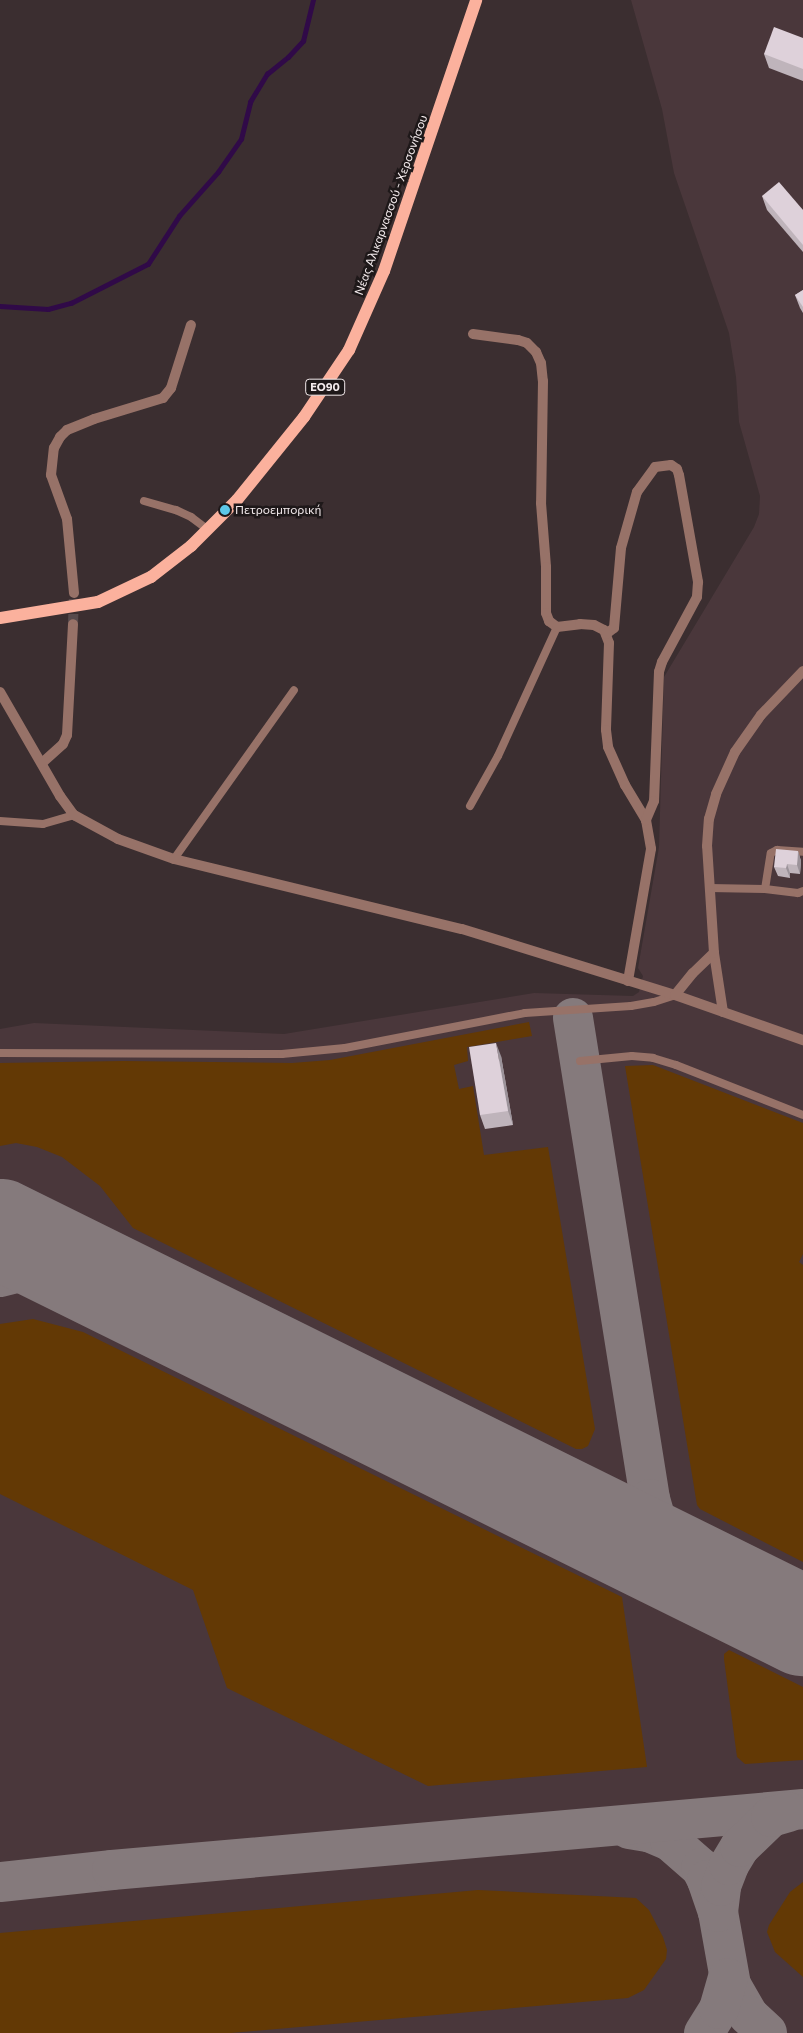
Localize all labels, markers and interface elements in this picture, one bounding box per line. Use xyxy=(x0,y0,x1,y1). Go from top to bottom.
street label: Νέας Αλικαρνασσού - Χερσονήσου xyxy=(352,113,430,297)
road number: ΕΟ90 xyxy=(305,378,345,396)
place label: Πετροεμπορική xyxy=(235,503,321,517)
marker: Πετροεμπορική xyxy=(219,504,231,516)

